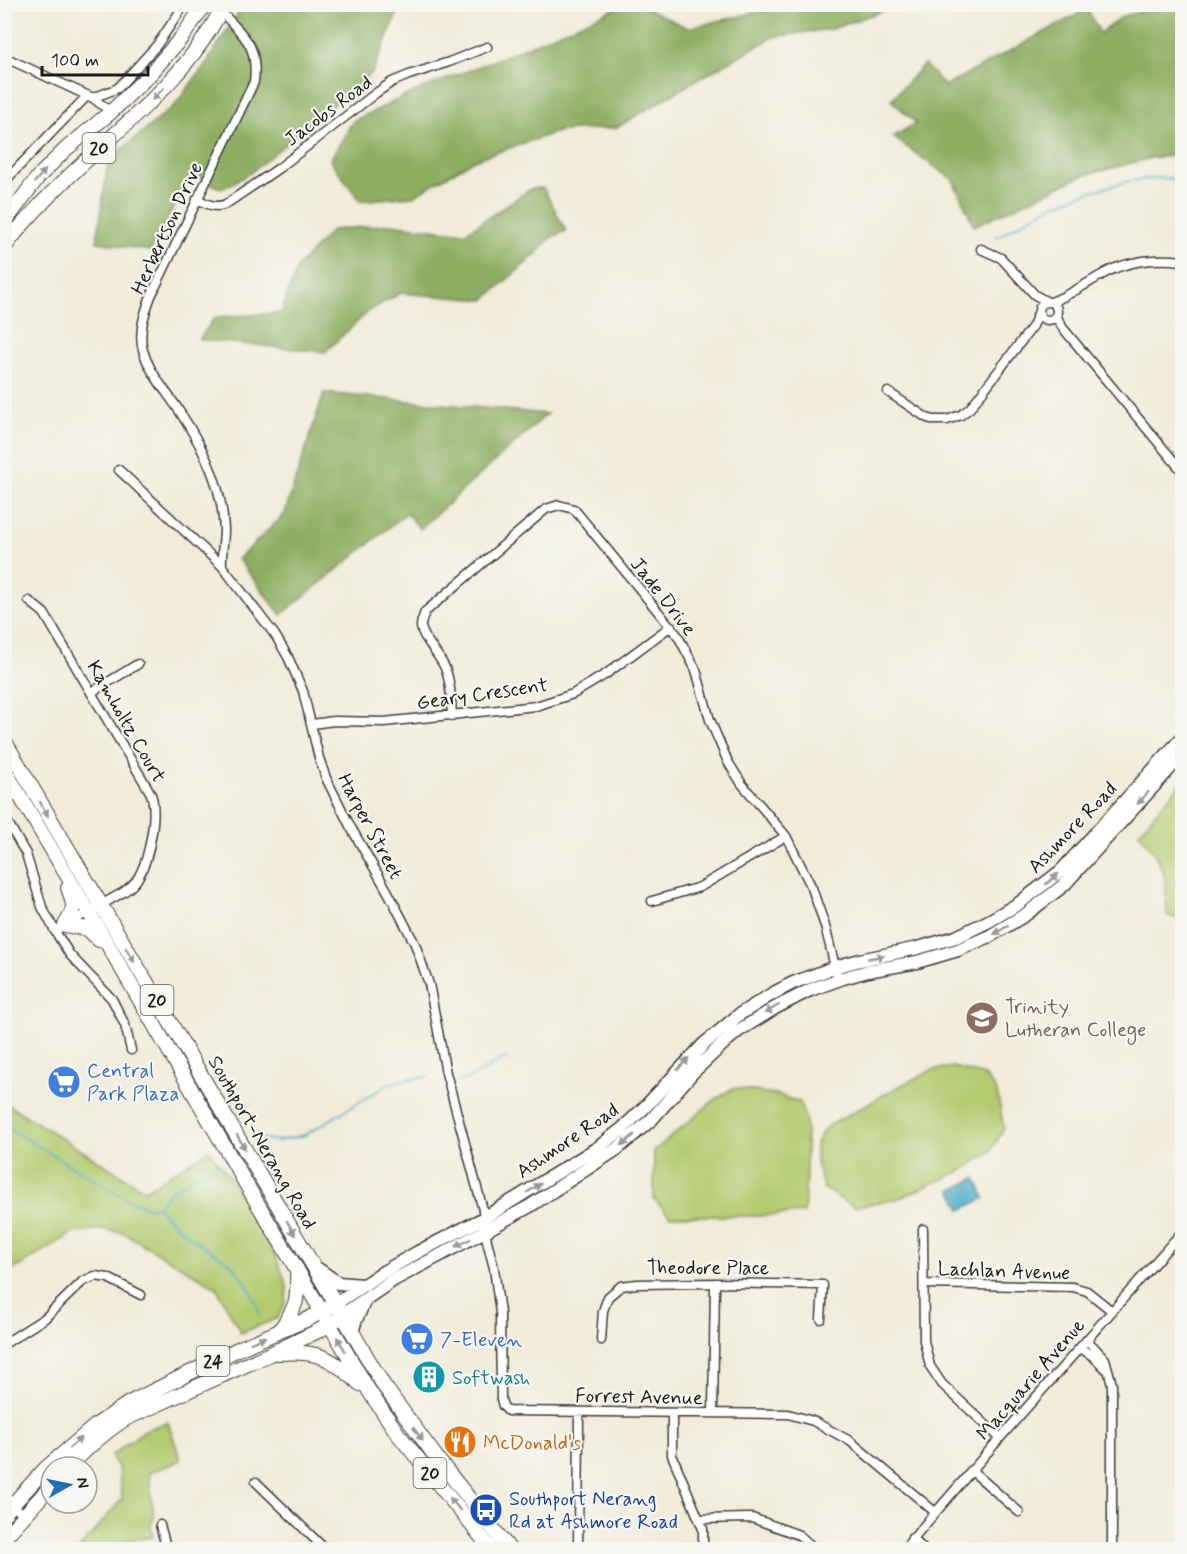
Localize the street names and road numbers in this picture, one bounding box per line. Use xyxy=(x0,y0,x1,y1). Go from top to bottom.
street label: Jacobs Road xyxy=(279,69,378,153)
road number: 20 xyxy=(82,133,116,163)
street label: Herbertson Drive xyxy=(125,158,210,299)
street label: Jade Drive xyxy=(624,552,702,642)
street label: Kamholtz Court xyxy=(80,656,172,788)
street label: Geary Crescent xyxy=(415,672,550,717)
street label: Harper Street xyxy=(330,769,409,884)
street label: Ashmore Road xyxy=(1022,776,1124,880)
road number: 20 xyxy=(140,985,174,1015)
street label: Southport-Nerang Road xyxy=(201,1051,323,1235)
street label: Ashmore Road xyxy=(511,1097,624,1185)
street label: Theodore Place xyxy=(647,1255,769,1282)
street label: Lachlan Avenue xyxy=(937,1256,1071,1287)
street label: Macquarie Avenue xyxy=(971,1313,1092,1447)
road number: 24 xyxy=(196,1346,230,1376)
street label: Forrest Avenue xyxy=(575,1383,703,1412)
road number: 20 xyxy=(414,1458,446,1488)

